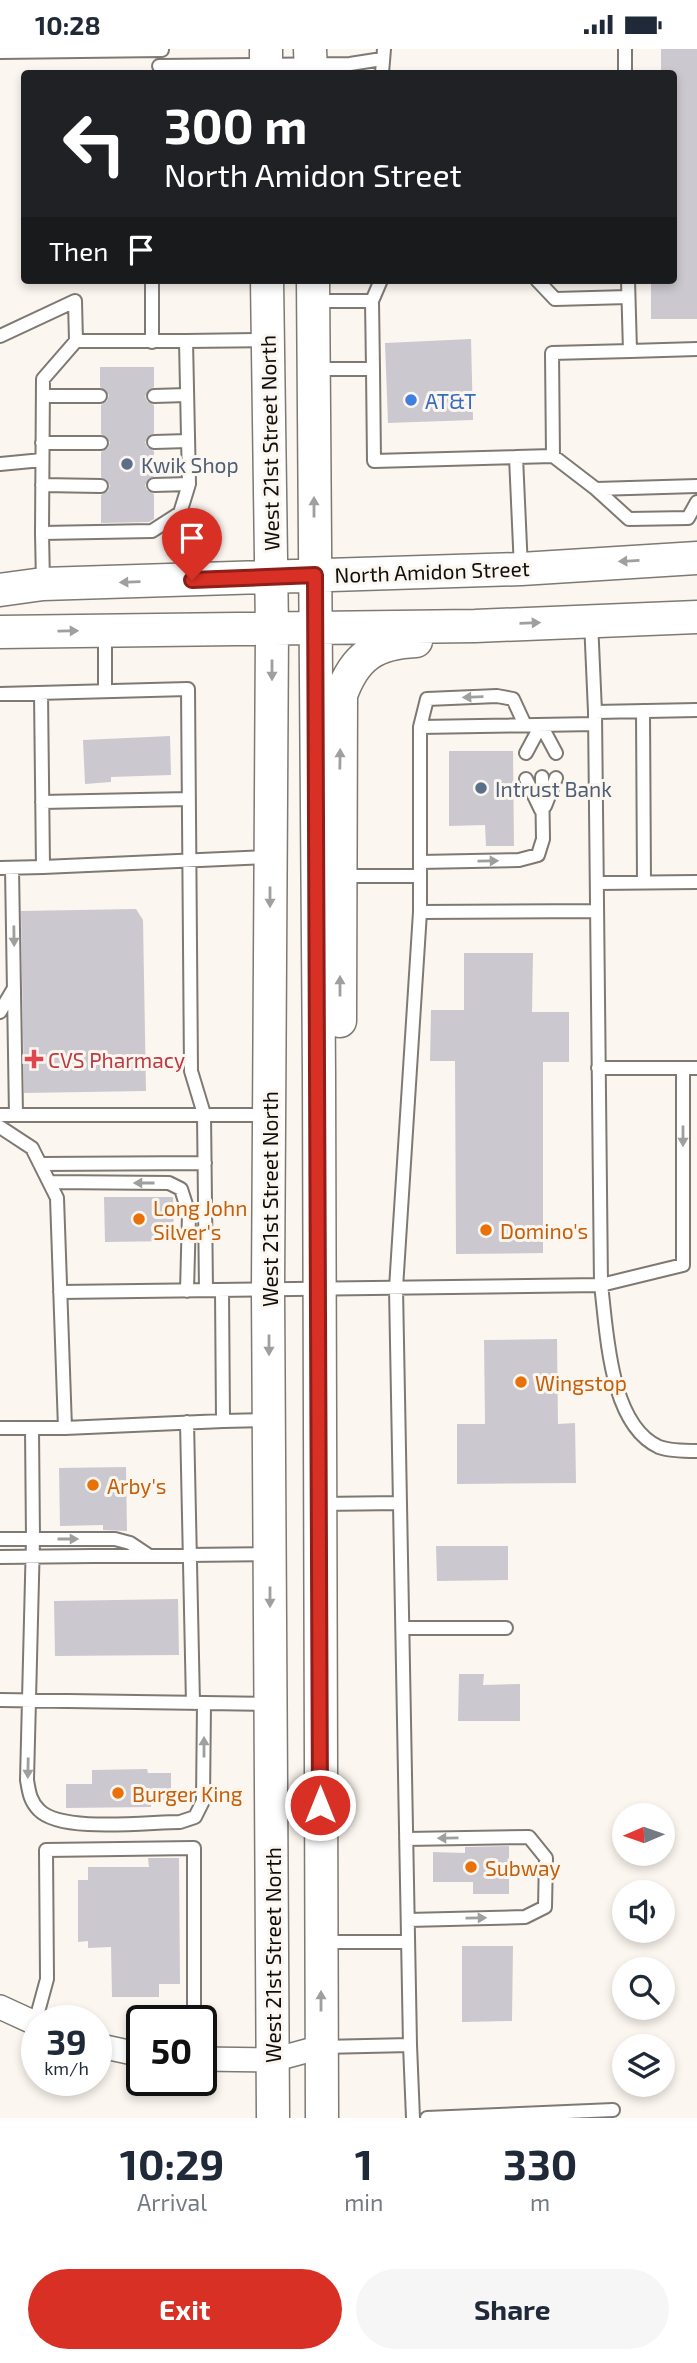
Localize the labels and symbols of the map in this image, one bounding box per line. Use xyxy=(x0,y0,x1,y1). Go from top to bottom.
street label: West 21st Street North xyxy=(255,335,283,551)
place label: AT&T xyxy=(425,388,476,413)
marker: AT&T xyxy=(403,392,419,408)
place label: Kwik Shop xyxy=(141,452,239,477)
marker: Kwik Shop xyxy=(119,456,135,472)
one-way arrow xyxy=(308,496,320,518)
pin xyxy=(162,508,222,580)
street label: North Amidon Street xyxy=(334,555,530,587)
one-way arrow xyxy=(618,556,640,567)
one-way arrow xyxy=(119,576,141,587)
one-way arrow xyxy=(520,618,542,629)
one-way arrow xyxy=(57,625,79,636)
one-way arrow xyxy=(266,659,278,681)
one-way arrow xyxy=(462,692,484,703)
one-way arrow xyxy=(334,747,346,769)
place label: Intrust Bank xyxy=(495,776,612,801)
marker: Intrust Bank xyxy=(473,780,489,796)
one-way arrow xyxy=(478,855,500,867)
one-way arrow xyxy=(265,886,276,908)
one-way arrow xyxy=(8,925,19,947)
one-way arrow xyxy=(335,975,346,997)
place label: CVS Pharmacy xyxy=(48,1047,185,1072)
marker: CVS Pharmacy xyxy=(26,1051,42,1067)
street label: West 21st Street North xyxy=(257,1091,282,1307)
one-way arrow xyxy=(677,1126,689,1148)
one-way arrow xyxy=(133,1177,155,1188)
place label: Long John Silver's xyxy=(153,1195,247,1244)
marker: Long John Silver's xyxy=(131,1211,147,1227)
place label: Domino's xyxy=(500,1218,588,1243)
marker: Domino's xyxy=(478,1222,494,1238)
one-way arrow xyxy=(263,1334,274,1356)
place label: Wingstop xyxy=(535,1370,627,1395)
marker: Wingstop xyxy=(513,1374,529,1390)
place label: Arby's xyxy=(107,1473,167,1498)
marker: Arby's xyxy=(85,1477,101,1493)
one-way arrow xyxy=(57,1533,79,1545)
one-way arrow xyxy=(264,1586,276,1608)
one-way arrow xyxy=(198,1736,209,1758)
one-way arrow xyxy=(22,1758,33,1780)
position arrow xyxy=(283,1768,357,1842)
place label: Burger King xyxy=(132,1781,243,1806)
marker: Burger King xyxy=(110,1785,126,1801)
north arrow xyxy=(612,1803,676,1865)
one-way arrow xyxy=(437,1832,459,1844)
street label: West 21st Street North xyxy=(260,1847,285,2063)
place label: Subway xyxy=(485,1855,561,1880)
marker: Subway xyxy=(463,1859,479,1875)
one-way arrow xyxy=(465,1913,487,1924)
one-way arrow xyxy=(315,1990,327,2012)
speed limit sign: 50 xyxy=(126,2005,217,2096)

